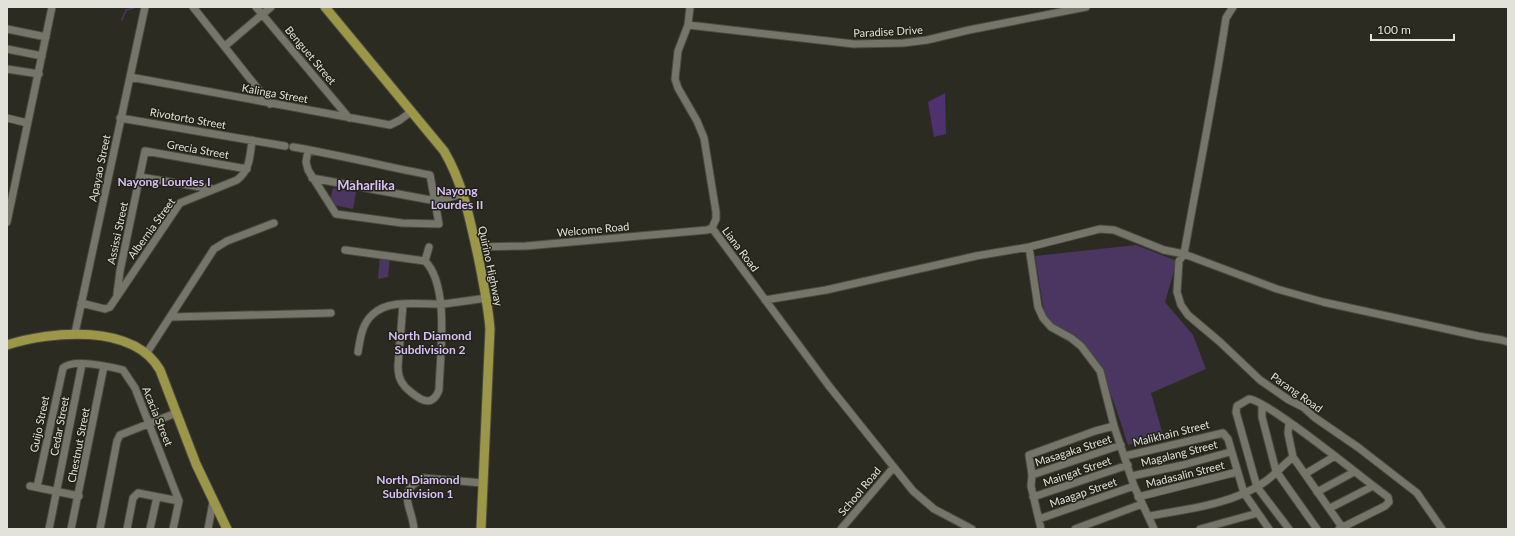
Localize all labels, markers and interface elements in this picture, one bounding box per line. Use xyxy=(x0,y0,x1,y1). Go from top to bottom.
scale bar xyxy=(1371,16,1454,42)
text: 100 m xyxy=(1377,22,1411,37)
street label: Benguet Street xyxy=(283,23,339,87)
street label: Paradise Drive xyxy=(853,23,923,39)
street label: Kalinga Street xyxy=(241,81,309,105)
street label: Rivotorto Street xyxy=(149,105,227,131)
street label: Apayao Street xyxy=(86,133,112,203)
street label: Grecia Street xyxy=(166,137,230,161)
district label: Nayong Lourdes I xyxy=(118,174,210,189)
district label: Maharlika xyxy=(337,177,395,193)
district label: Nayong Lourdes II xyxy=(431,183,483,212)
street label: Albernia Street xyxy=(125,195,177,261)
street label: Assissi Street xyxy=(104,201,130,265)
street label: Welcome Road xyxy=(556,219,630,239)
street label: Liana Road xyxy=(720,224,762,274)
street label: Quirino Highway xyxy=(476,225,506,308)
district label: North Diamond Subdivision 2 xyxy=(388,328,472,357)
street label: Parang Road xyxy=(1269,369,1325,415)
street label: Acacia Street xyxy=(140,384,176,448)
street label: Guijo Street xyxy=(27,395,51,453)
street label: Cedar Street xyxy=(47,395,71,457)
street label: Chestnut Street xyxy=(64,406,92,484)
street label: Malikhain Street xyxy=(1131,417,1211,449)
street label: Masagaka Street xyxy=(1033,431,1113,469)
street label: Magalang Street xyxy=(1139,437,1219,469)
street label: Maingat Street xyxy=(1041,453,1113,489)
street label: Madasalin Street xyxy=(1144,458,1226,490)
street label: School Road xyxy=(835,464,883,518)
district label: North Diamond Subdivision 1 xyxy=(376,472,460,501)
street label: Maagap Street xyxy=(1048,474,1118,510)

